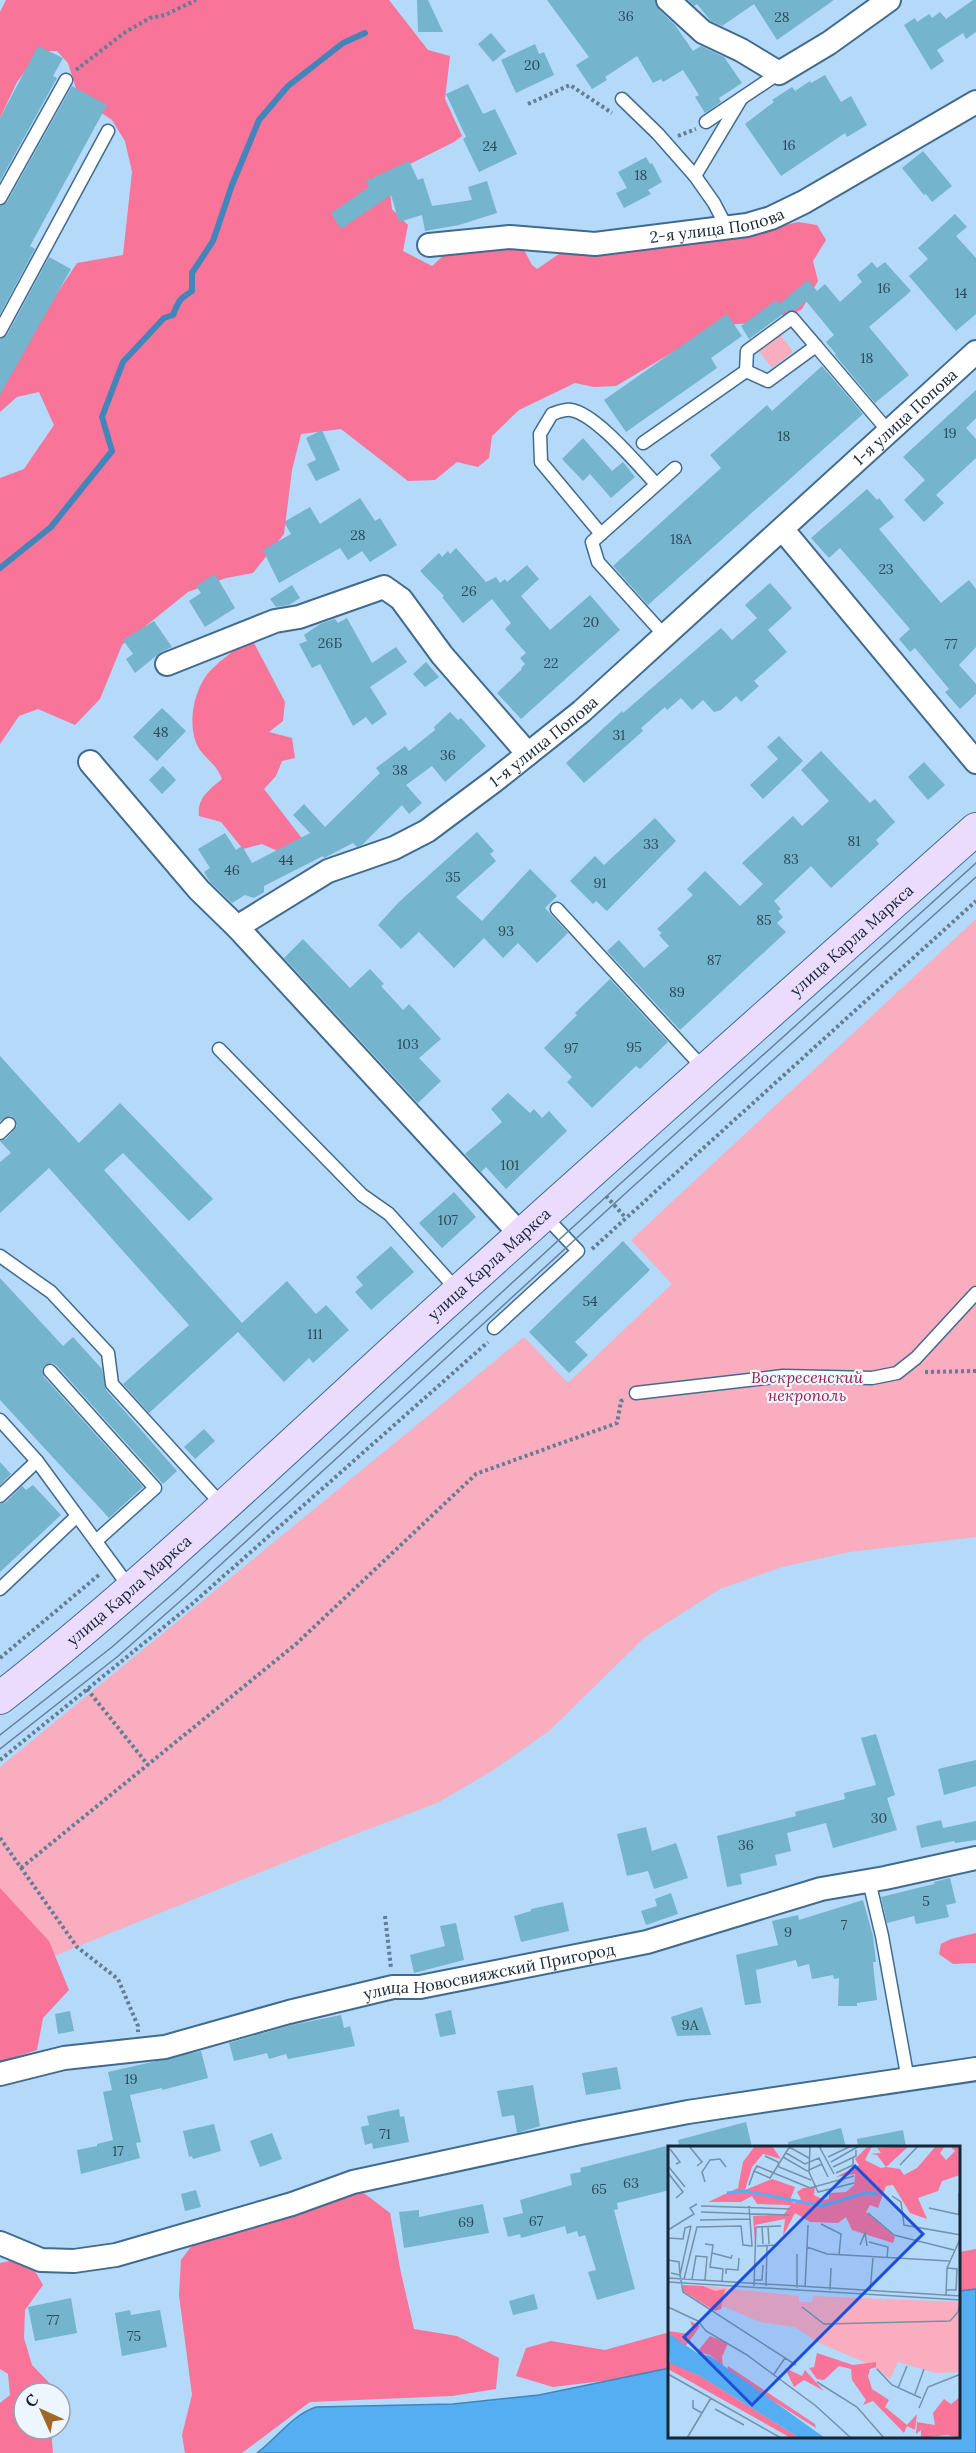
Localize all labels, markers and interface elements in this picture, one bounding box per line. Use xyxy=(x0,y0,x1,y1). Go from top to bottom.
house number: 36 xyxy=(618,7,634,25)
house number: 28 xyxy=(774,8,790,26)
house number: 20 xyxy=(524,56,540,74)
house number: 16 xyxy=(782,136,796,154)
house number: 24 xyxy=(483,137,498,155)
house number: 18 xyxy=(635,166,648,184)
street label: 2-я улица Попова xyxy=(648,203,787,247)
house number: 16 xyxy=(877,279,891,297)
house number: 14 xyxy=(955,284,968,302)
house number: 18 xyxy=(861,349,874,367)
street label: 1-я улица Попова xyxy=(849,364,961,469)
house number: 19 xyxy=(943,424,957,442)
house number: 18 xyxy=(778,427,791,445)
house number: 28 xyxy=(350,526,366,544)
house number: 18А xyxy=(670,530,692,548)
house number: 23 xyxy=(878,560,894,578)
house number: 26 xyxy=(461,582,477,600)
house number: 20 xyxy=(583,613,599,631)
house number: 26Б xyxy=(318,634,342,652)
house number: 77 xyxy=(945,635,958,653)
house number: 22 xyxy=(543,654,559,672)
street label: 1-я улица Попова xyxy=(485,692,602,791)
house number: 48 xyxy=(153,723,169,741)
house number: 31 xyxy=(613,726,625,744)
house number: 36 xyxy=(440,746,456,764)
house number: 38 xyxy=(392,761,408,779)
house number: 81 xyxy=(848,832,860,850)
house number: 33 xyxy=(643,835,659,853)
house number: 83 xyxy=(783,850,799,868)
house number: 44 xyxy=(278,851,294,869)
house number: 46 xyxy=(224,861,240,879)
house number: 35 xyxy=(445,868,461,886)
house number: 91 xyxy=(593,874,607,892)
street label: улица Карла Маркса xyxy=(785,880,917,1000)
house number: 85 xyxy=(756,911,772,929)
house number: 93 xyxy=(498,922,514,940)
house number: 87 xyxy=(707,951,722,969)
house number: 89 xyxy=(669,983,685,1001)
house number: 103 xyxy=(397,1035,419,1053)
house number: 95 xyxy=(626,1038,642,1056)
house number: 97 xyxy=(564,1039,579,1057)
house number: 101 xyxy=(501,1156,519,1174)
street label: улица Карла Маркса xyxy=(423,1203,555,1324)
house number: 107 xyxy=(438,1211,459,1229)
house number: 54 xyxy=(582,1292,598,1310)
house number: 111 xyxy=(307,1325,323,1343)
park label: Воскресенский некрополь xyxy=(751,1367,864,1405)
street label: улица Карла Маркса xyxy=(62,1531,195,1650)
house number: 30 xyxy=(871,1809,887,1827)
house number: 36 xyxy=(738,1836,754,1854)
house number: 5 xyxy=(922,1892,930,1910)
house number: 7 xyxy=(841,1916,848,1934)
house number: 9 xyxy=(784,1923,792,1941)
street label: улица Новосвияжский Пригород xyxy=(361,1939,617,2004)
house number: 9А xyxy=(682,2016,699,2034)
house number: 19 xyxy=(124,2070,138,2088)
house number: 71 xyxy=(379,2125,391,2143)
house number: 17 xyxy=(112,2142,124,2160)
inset map xyxy=(668,2146,961,2438)
house number: 63 xyxy=(623,2174,639,2192)
house number: 65 xyxy=(591,2180,607,2198)
house number: 67 xyxy=(529,2212,544,2230)
house number: 69 xyxy=(458,2213,474,2231)
house number: 77 xyxy=(47,2311,60,2329)
house number: 75 xyxy=(127,2327,141,2345)
north arrow xyxy=(12,2381,72,2441)
text: С xyxy=(20,2389,42,2411)

